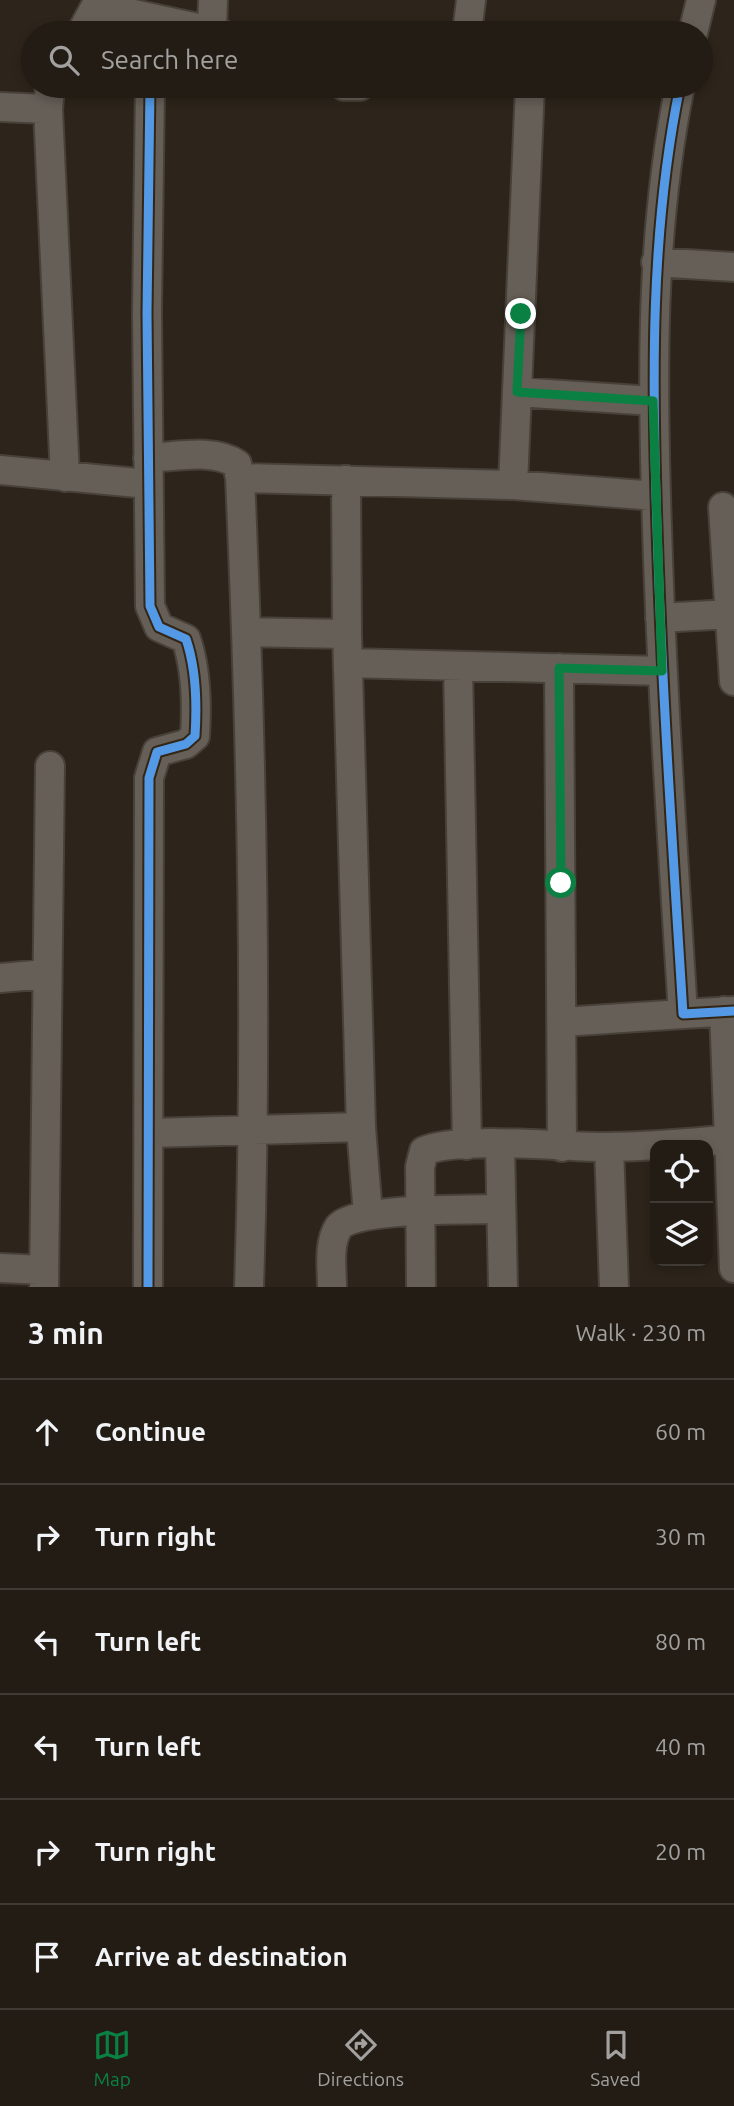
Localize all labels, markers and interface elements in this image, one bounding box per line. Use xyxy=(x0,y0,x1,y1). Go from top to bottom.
search box xyxy=(21,21,713,98)
icon: search xyxy=(45,41,83,79)
text: Search here xyxy=(101,45,238,74)
route end xyxy=(505,298,536,329)
route start xyxy=(545,867,576,898)
map controls xyxy=(650,1140,713,1266)
button: locate xyxy=(650,1140,713,1203)
button: layers xyxy=(650,1203,713,1266)
text: 3 min xyxy=(28,1316,104,1350)
text: Walk · 230 m xyxy=(575,1320,706,1345)
icon: ahead xyxy=(28,1413,66,1451)
text: Continue xyxy=(95,1417,206,1446)
text: 60 m xyxy=(655,1419,706,1444)
icon: right xyxy=(28,1518,66,1556)
text: Turn right xyxy=(95,1522,216,1551)
text: 30 m xyxy=(655,1524,706,1549)
icon: left xyxy=(28,1623,66,1661)
text: Turn left xyxy=(95,1627,201,1656)
text: 80 m xyxy=(655,1629,706,1654)
icon: left xyxy=(28,1728,66,1766)
text: Turn left xyxy=(95,1732,201,1761)
text: 40 m xyxy=(655,1734,706,1759)
icon: right xyxy=(28,1833,66,1871)
text: Turn right xyxy=(95,1837,216,1866)
text: 20 m xyxy=(655,1839,706,1864)
icon: arrive xyxy=(28,1938,66,1976)
text: Arrive at destination xyxy=(95,1942,348,1971)
tab: Map xyxy=(93,2026,131,2090)
tab: Directions xyxy=(317,2026,404,2090)
tab: Saved xyxy=(590,2026,641,2090)

